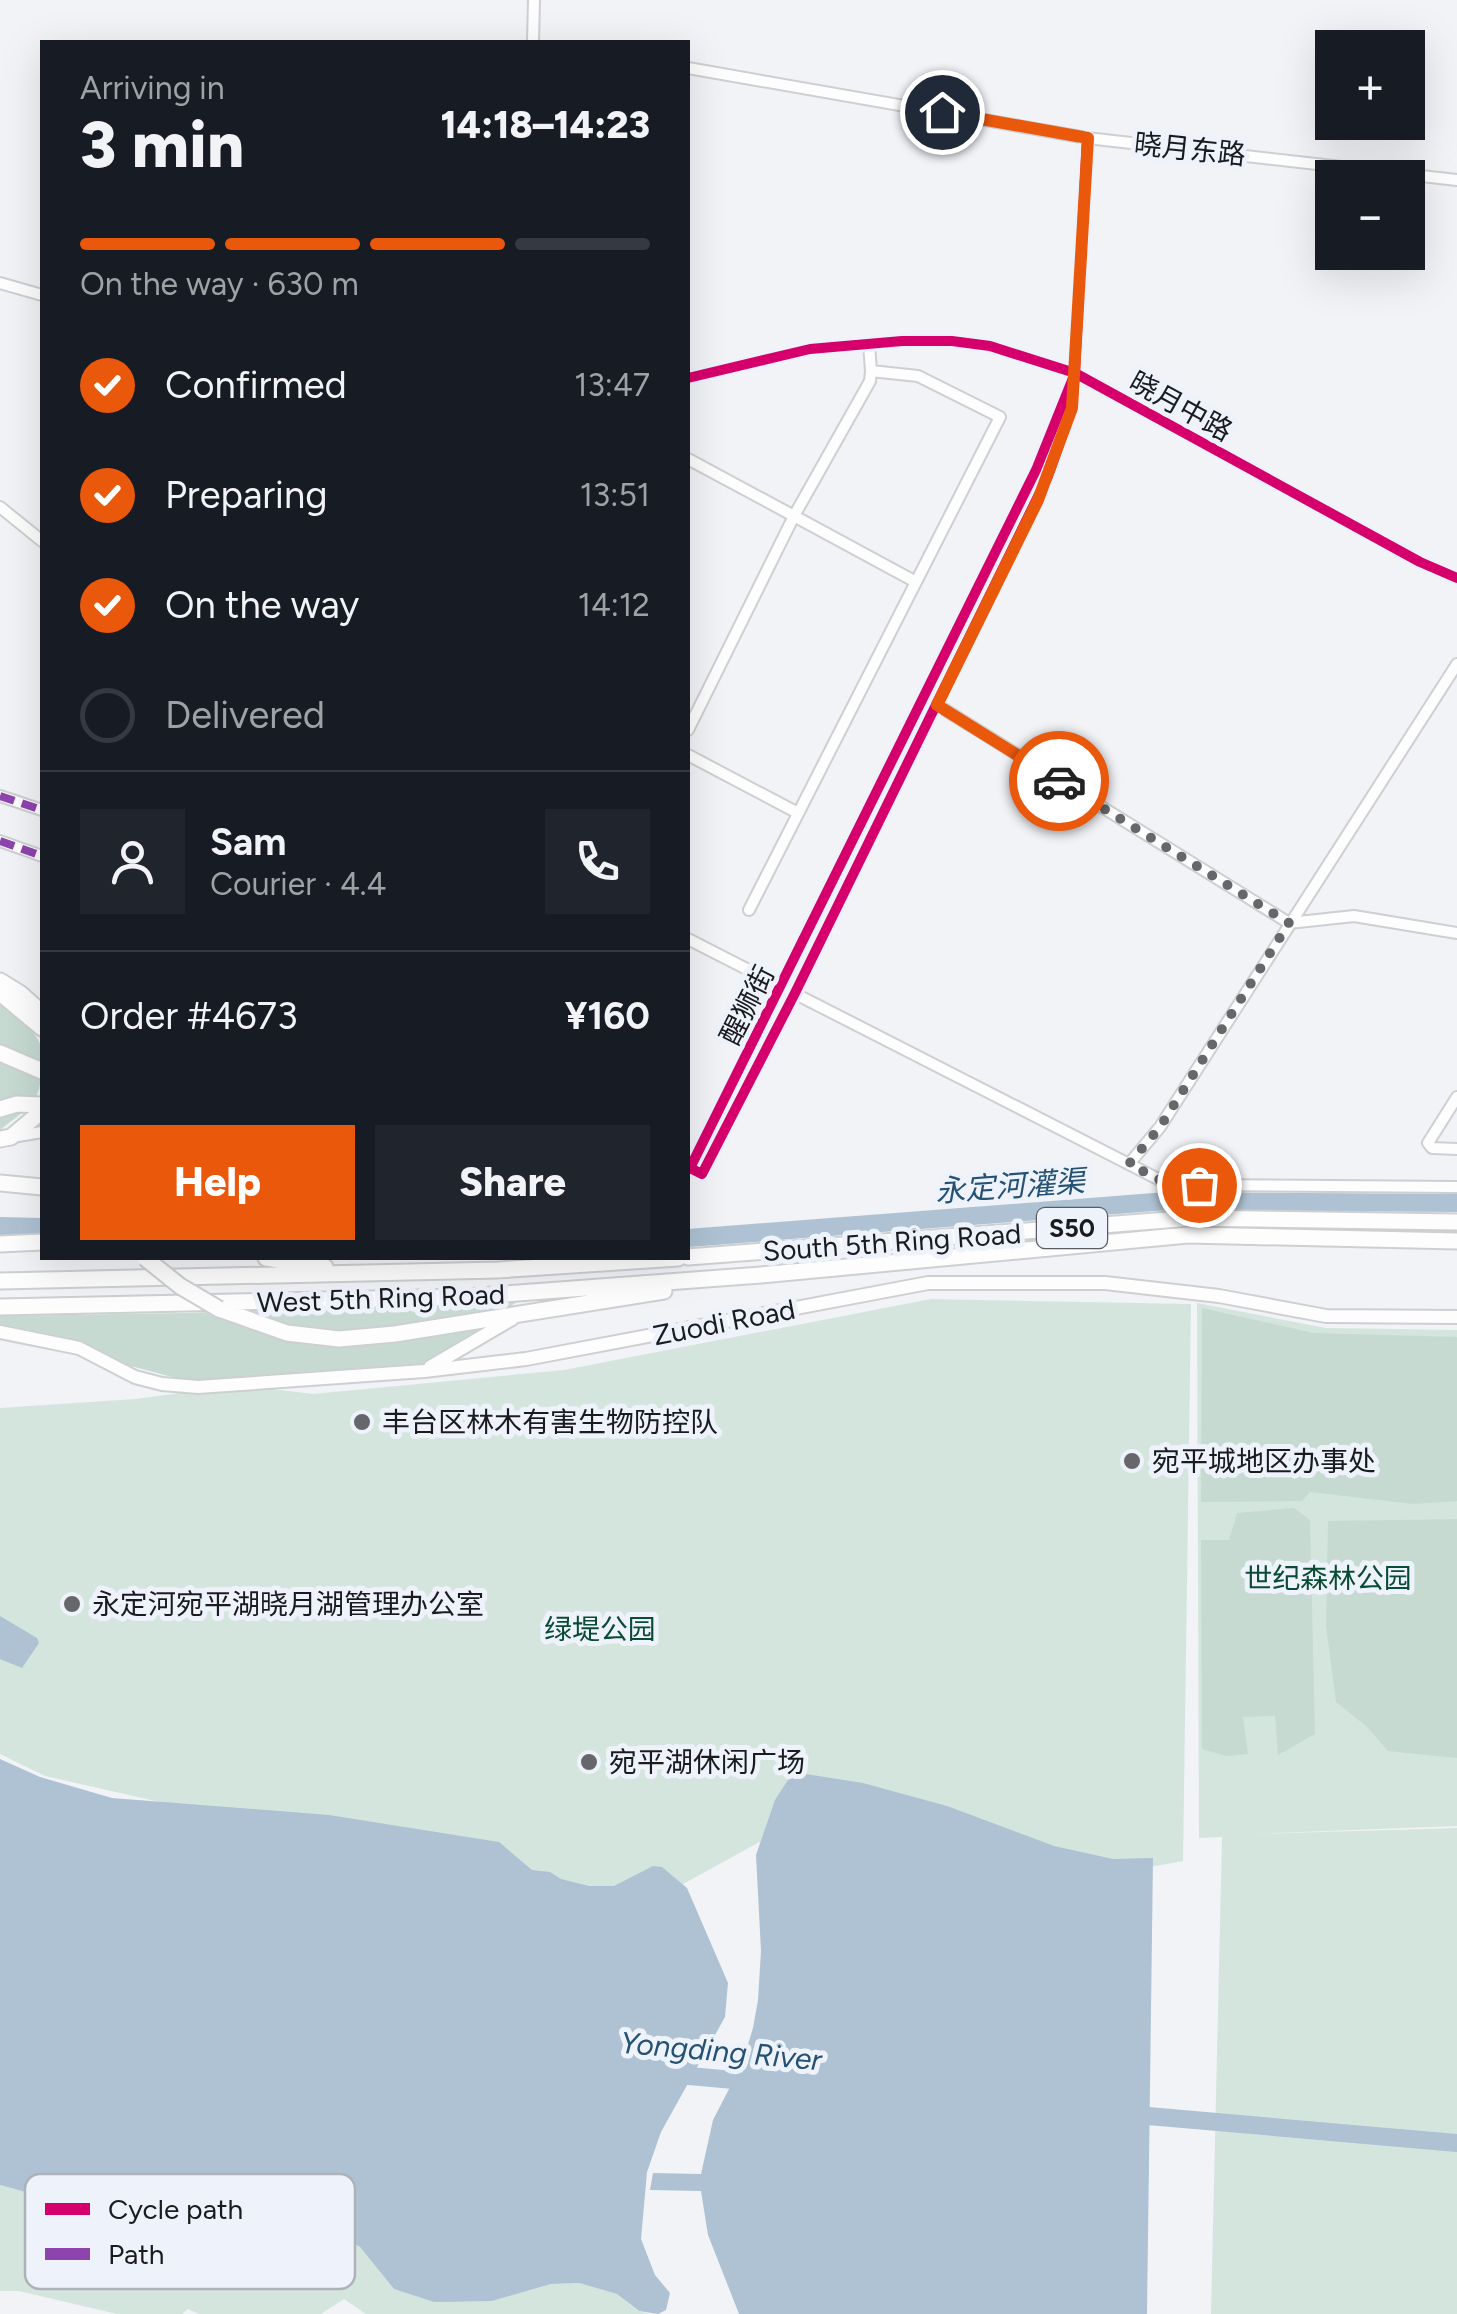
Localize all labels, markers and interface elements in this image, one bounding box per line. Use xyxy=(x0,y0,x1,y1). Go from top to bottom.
map controls xyxy=(1315,30,1425,270)
button: + xyxy=(1315,30,1425,140)
text: Arriving in xyxy=(80,69,225,107)
pin xyxy=(900,70,985,155)
icon: home xyxy=(915,85,970,140)
text: 14:18–14:23 xyxy=(440,102,650,148)
text: 3 min xyxy=(80,105,244,183)
street label: 晓月东路 xyxy=(1133,126,1247,172)
button: − xyxy=(1315,160,1425,270)
text: On the way · 630 m xyxy=(80,265,359,303)
icon: check xyxy=(80,358,135,413)
text: Confirmed xyxy=(165,362,347,408)
street label: 晓月中路 xyxy=(1124,364,1238,448)
text: 13:47 xyxy=(574,366,650,404)
icon: check xyxy=(80,468,135,523)
text: Preparing xyxy=(165,472,327,518)
text: 13:51 xyxy=(580,476,650,514)
icon: check xyxy=(80,578,135,633)
text: On the way xyxy=(165,582,359,628)
text: 14:12 xyxy=(578,586,650,624)
text: Delivered xyxy=(165,692,325,738)
courier xyxy=(1009,731,1109,831)
icon: car xyxy=(1032,754,1087,809)
button: person xyxy=(80,809,185,914)
button: phone xyxy=(545,809,650,914)
text: Sam xyxy=(210,819,286,865)
text: Courier · 4.4 xyxy=(210,865,386,903)
street label: 醒狮街 xyxy=(713,960,781,1050)
text: Order #4673 xyxy=(80,993,298,1039)
text: ¥160 xyxy=(565,993,650,1039)
button: Help xyxy=(80,1125,355,1240)
button: Share xyxy=(375,1125,650,1240)
pin xyxy=(1157,1143,1242,1228)
icon: bag xyxy=(1172,1158,1227,1213)
water label: 永定河灌渠 xyxy=(934,1162,1090,1210)
road number: S50 xyxy=(1037,1208,1107,1248)
street label: South 5th Ring Road xyxy=(762,1216,1022,1268)
street label: West 5th Ring Road xyxy=(256,1277,506,1319)
street label: Zuodi Road xyxy=(650,1292,798,1352)
place label: 丰台区林木有害生物防控队 xyxy=(382,1405,718,1439)
marker: 丰台区林木有害生物防控队 xyxy=(351,1411,373,1433)
place label: 宛平城地区办事处 xyxy=(1152,1444,1376,1478)
marker: 宛平城地区办事处 xyxy=(1121,1450,1143,1472)
park label: 世纪森林公园 xyxy=(1244,1561,1412,1595)
place label: 永定河宛平湖晓月湖管理办公室 xyxy=(92,1587,484,1621)
marker: 永定河宛平湖晓月湖管理办公室 xyxy=(61,1593,83,1615)
park label: 绿堤公园 xyxy=(544,1612,656,1646)
place label: 宛平湖休闲广场 xyxy=(609,1745,805,1779)
marker: 宛平湖休闲广场 xyxy=(578,1751,600,1773)
water label: Yongding River xyxy=(619,2024,825,2078)
legend xyxy=(25,2174,355,2289)
text: Cycle path xyxy=(108,2192,243,2226)
text: Path xyxy=(108,2237,164,2271)

